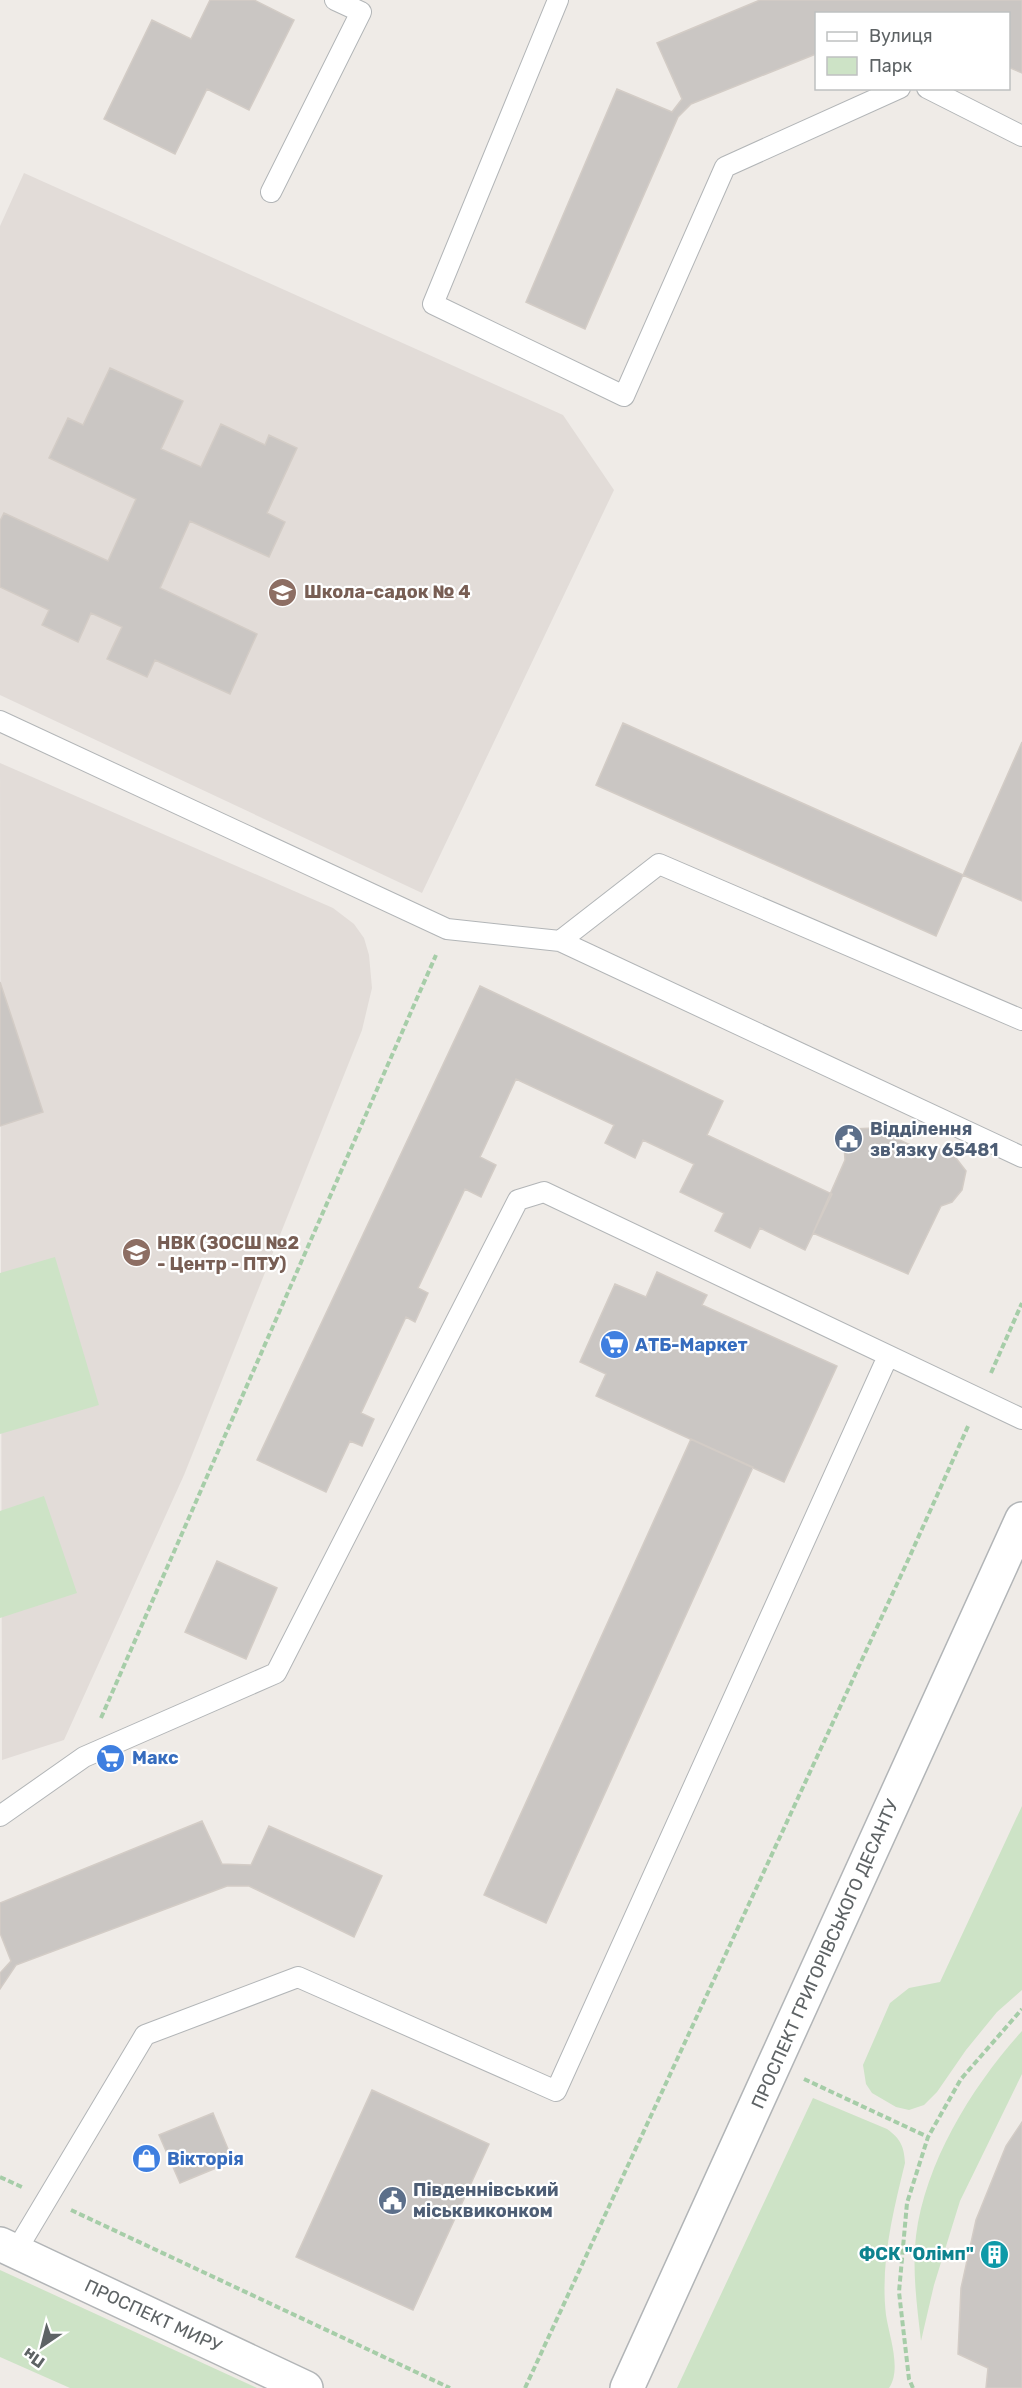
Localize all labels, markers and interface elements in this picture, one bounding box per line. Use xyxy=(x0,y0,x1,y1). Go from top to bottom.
legend xyxy=(815,12,1010,90)
text: Вулиця xyxy=(869,25,933,47)
text: Парк xyxy=(869,55,913,77)
school or university icon: Школа-садок № 4 xyxy=(267,576,299,608)
place label: Школа-садок № 4 xyxy=(304,581,471,603)
place label: Відділення зв'язку 65481 xyxy=(870,1118,998,1161)
public building icon: Відділення зв'язку 65481 xyxy=(833,1123,865,1155)
place label: НВК (ЗОСШ №2 - Центр - ПТУ) xyxy=(157,1232,299,1275)
school or university icon: НВК (ЗОСШ №2 - Центр - ПТУ) xyxy=(120,1237,152,1269)
supermarket icon: АТБ-Маркет xyxy=(598,1329,630,1361)
place label: АТБ-Маркет xyxy=(635,1334,748,1356)
supermarket icon: Макс xyxy=(95,1742,127,1774)
place label: Макс xyxy=(132,1747,179,1769)
street label: ПРОСПЕКТ ГРИГОРІВСЬКОГО ДЕСАНТУ xyxy=(747,1796,904,2112)
shop icon: Вікторія xyxy=(130,2143,162,2175)
place label: Вікторія xyxy=(167,2148,244,2170)
place label: Південнівський міськвиконком xyxy=(413,2179,559,2222)
public building icon: Південнівський міськвиконком xyxy=(376,2184,408,2216)
building icon: ФСК "Олімп" xyxy=(979,2238,1011,2270)
place label: ФСК "Олімп" xyxy=(859,2243,974,2265)
street label: ПРОСПЕКТ МИРУ xyxy=(81,2275,225,2358)
north arrow xyxy=(12,2316,72,2376)
text: Пн xyxy=(19,2344,48,2372)

